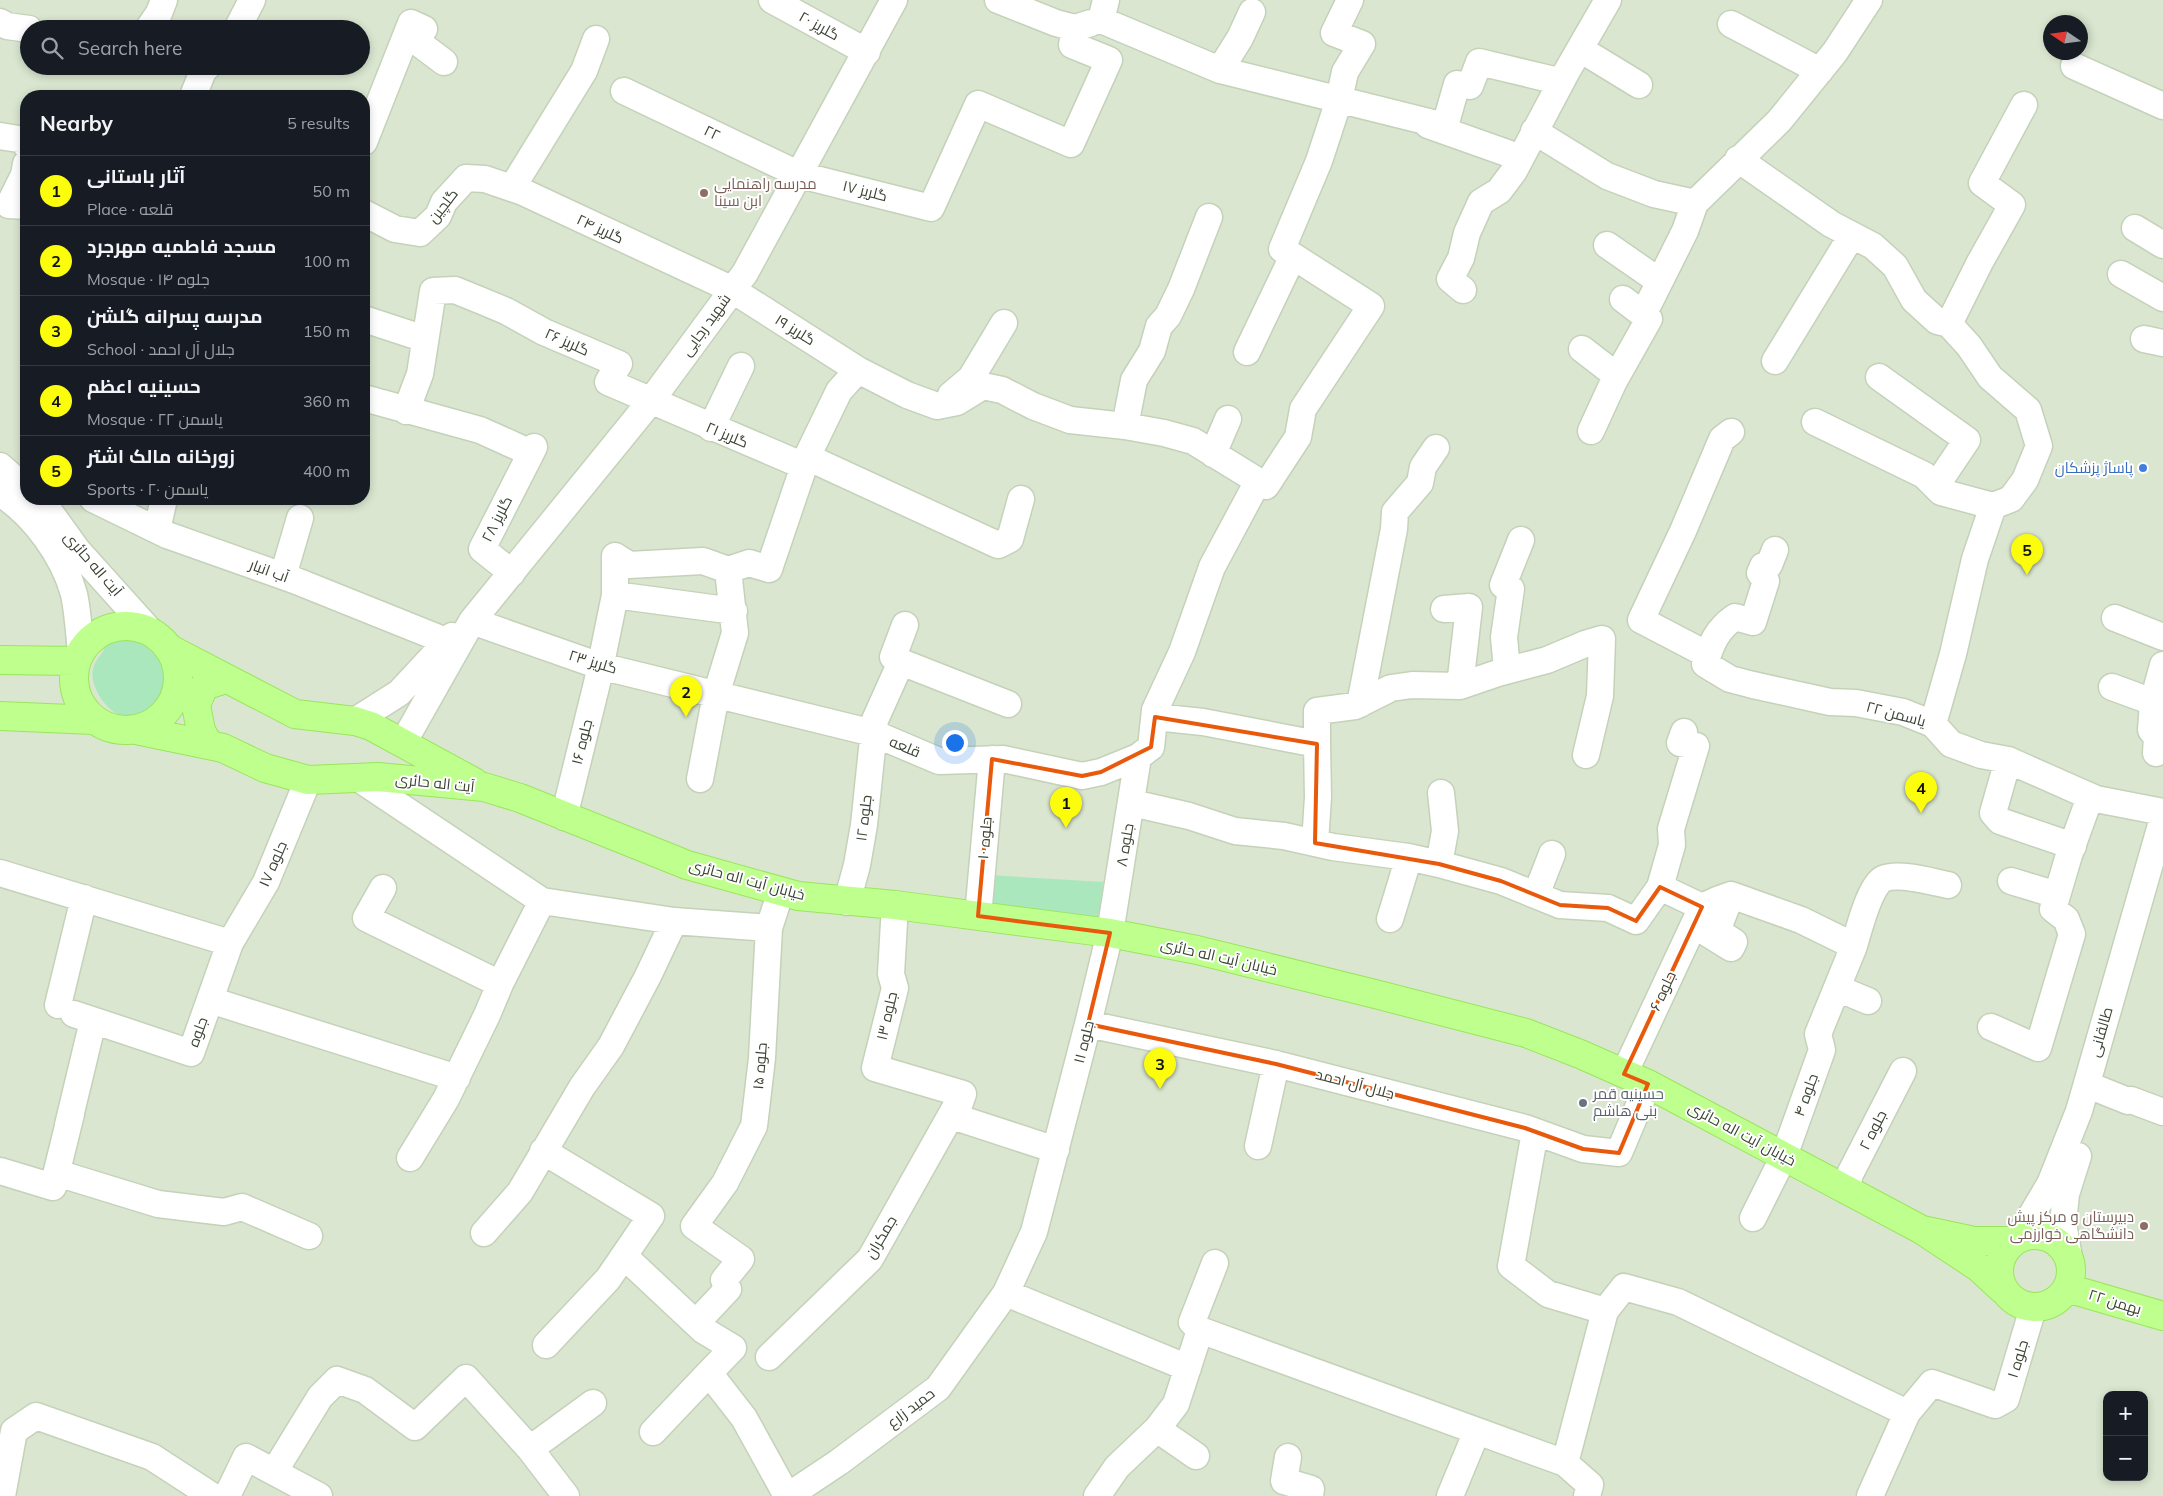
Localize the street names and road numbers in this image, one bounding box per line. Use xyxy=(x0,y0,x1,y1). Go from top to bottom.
street label: گلریز ۲۰ xyxy=(796,7,843,44)
street label: ۲۲ xyxy=(701,121,724,145)
street label: گلریز ۱۷ xyxy=(841,176,890,205)
street label: گلچین xyxy=(423,185,463,227)
street label: گلریز ۲۴ xyxy=(574,209,627,248)
street label: شهید رجایی xyxy=(677,290,735,360)
street label: گلریز ۱۹ xyxy=(772,310,819,349)
street label: گلریز ۲۶ xyxy=(542,323,592,360)
street label: گلریز ۲۱ xyxy=(703,417,751,452)
street label: گلریز ۲۸ xyxy=(477,493,516,545)
street label: آیت اله حائری xyxy=(59,527,127,601)
street label: آب انبار xyxy=(246,554,292,586)
street label: گلریز ۲۳ xyxy=(567,645,620,678)
street label: یاسمن ۲۲ xyxy=(1864,696,1928,732)
street label: جلوه ۱۶ xyxy=(567,717,596,767)
street label: قلعه xyxy=(887,732,924,762)
street label: آیت اله حائری xyxy=(394,769,476,797)
street label: جلوه ۱۲ xyxy=(851,794,876,842)
street label: جلوه ۱۰ xyxy=(973,816,996,860)
street label: جلوه ۸ xyxy=(1111,822,1138,868)
street label: جلوه ۱۷ xyxy=(254,838,291,890)
street label: خیابان آیت اله حائری xyxy=(687,855,807,905)
street label: خیابان آیت اله حائری xyxy=(1159,934,1279,980)
street label: جلوه ۶ xyxy=(1645,968,1680,1014)
street label: جلوه ۱۳ xyxy=(872,990,901,1042)
street label: طالقانی xyxy=(2084,1005,2118,1059)
street label: جلوه xyxy=(183,1014,212,1049)
street label: جلوه ۱۱ xyxy=(1069,1018,1098,1065)
street label: جلوه ۱۵ xyxy=(748,1042,771,1090)
street label: جلال آل احمد xyxy=(1314,1064,1397,1103)
street label: جلوه ۴ xyxy=(1789,1071,1822,1119)
street label: خیابان آیت اله حائری xyxy=(1685,1097,1799,1171)
street label: جلوه ۲ xyxy=(1855,1107,1891,1153)
street label: جمکران xyxy=(860,1212,902,1262)
street label: ۲۲ بهمن xyxy=(2086,1285,2144,1319)
street label: جلوه ۱ xyxy=(2003,1337,2032,1380)
street label: حمید زارع xyxy=(883,1383,940,1433)

